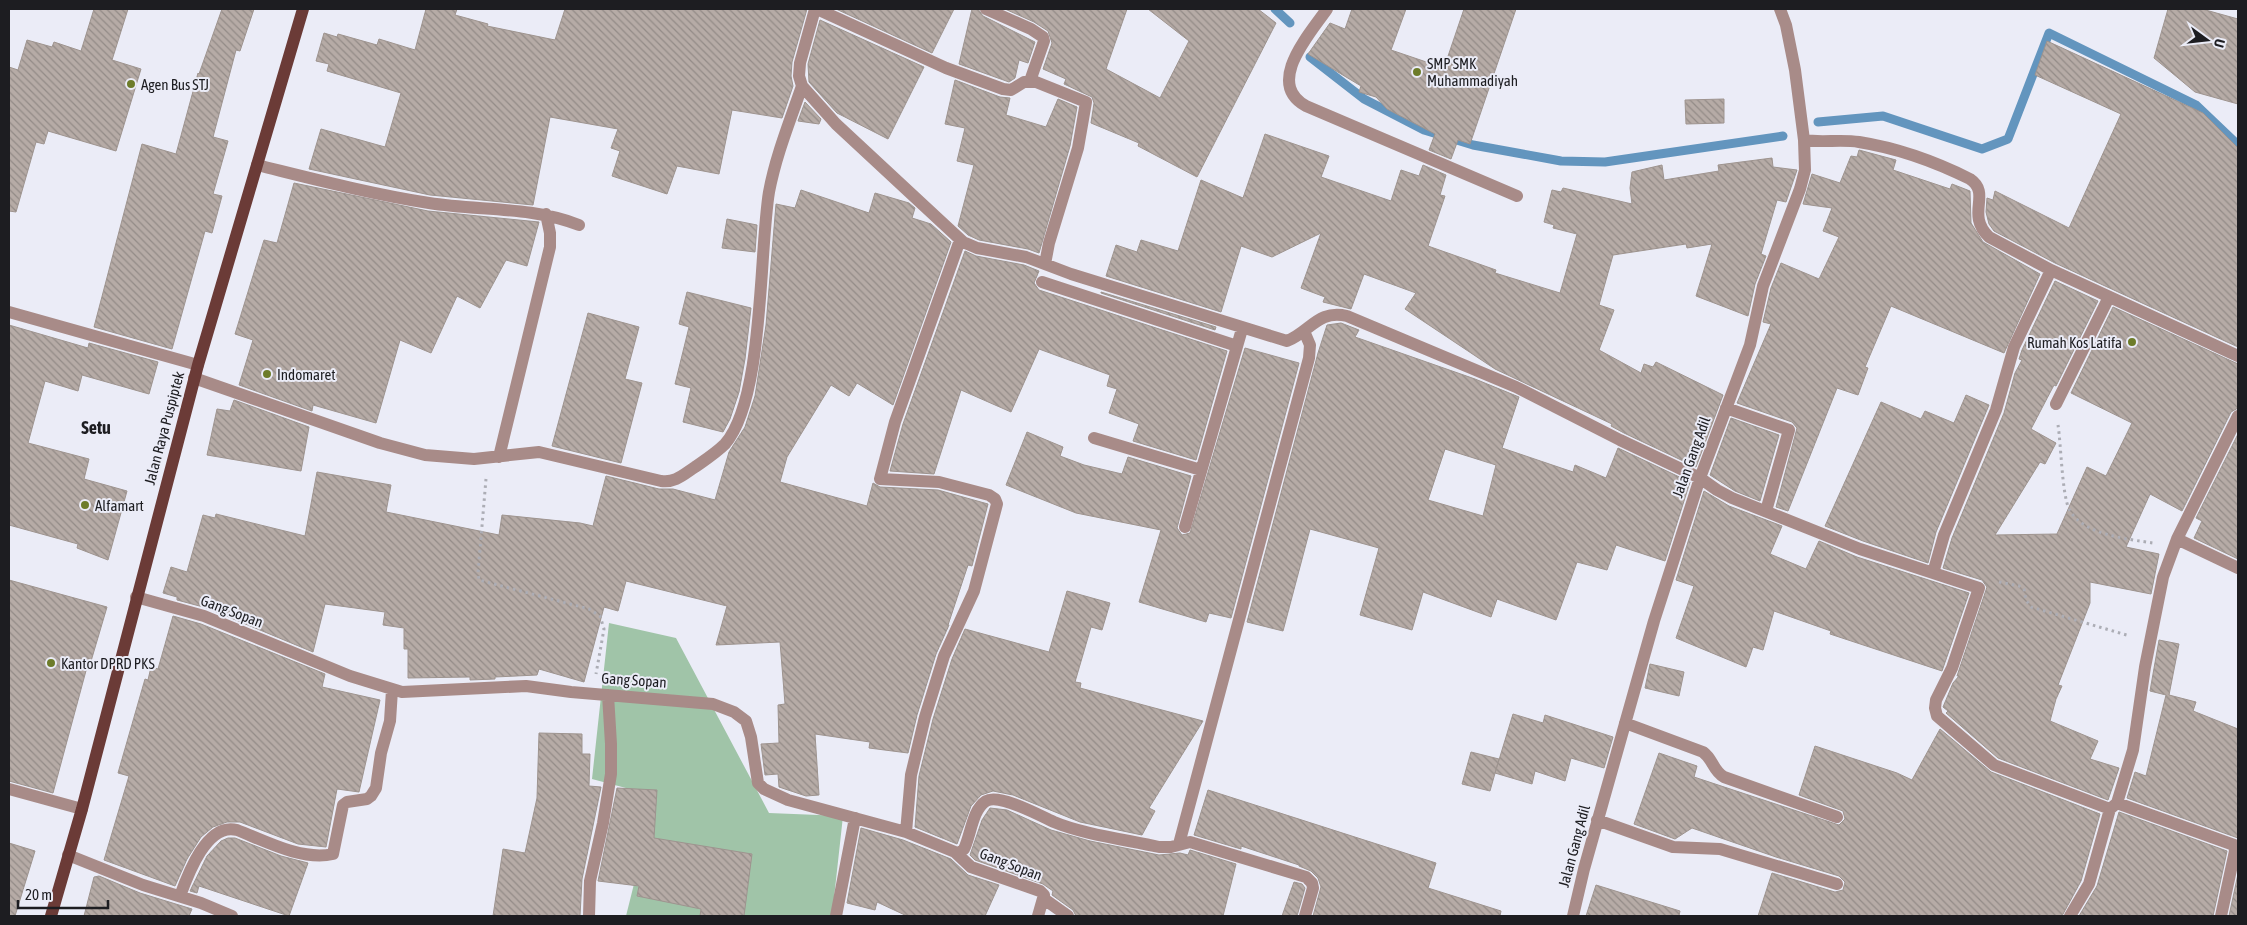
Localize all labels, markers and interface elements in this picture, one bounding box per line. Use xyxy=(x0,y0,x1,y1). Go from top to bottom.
north arrow xyxy=(2182,15,2232,65)
text: U xyxy=(2211,37,2228,49)
place label: SMP SMK Muhammadiyah xyxy=(1427,55,1518,89)
marker: SMP SMK Muhammadiyah xyxy=(1411,66,1423,78)
place label: Agen Bus STJ xyxy=(141,76,209,93)
marker: Agen Bus STJ xyxy=(125,78,137,90)
place label: Rumah Kos Latifa xyxy=(2027,334,2122,351)
marker: Rumah Kos Latifa xyxy=(2126,336,2138,348)
place label: Indomaret xyxy=(277,366,336,383)
marker: Indomaret xyxy=(261,368,273,380)
street label: Jalan Raya Puspiptek xyxy=(141,369,187,487)
street label: Jalan Gang Adil xyxy=(1669,414,1713,500)
district label: Setu xyxy=(81,417,111,438)
place label: Alfamart xyxy=(95,497,144,514)
marker: Alfamart xyxy=(79,499,91,511)
street label: Gang Sopan xyxy=(198,591,266,631)
place label: Kantor DPRD PKS xyxy=(61,655,155,672)
marker: Kantor DPRD PKS xyxy=(45,657,57,669)
street label: Gang Sopan xyxy=(601,669,667,691)
street label: Jalan Gang Adil xyxy=(1555,803,1593,889)
street label: Gang Sopan xyxy=(977,844,1045,884)
scale bar xyxy=(18,878,108,910)
text: 20 m xyxy=(25,886,52,903)

